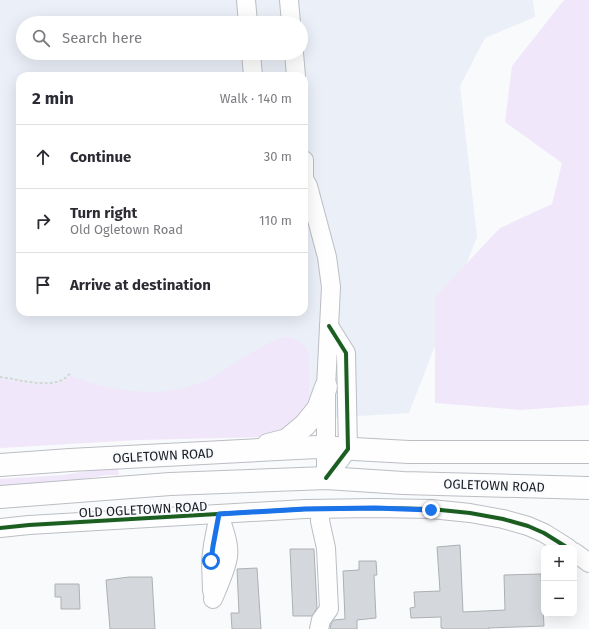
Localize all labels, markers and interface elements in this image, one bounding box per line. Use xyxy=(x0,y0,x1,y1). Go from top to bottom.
search box xyxy=(16,16,308,60)
icon: search xyxy=(30,27,52,49)
text: Search here xyxy=(62,29,142,47)
text: 2 min xyxy=(32,88,74,109)
text: Walk · 140 m xyxy=(220,91,292,106)
icon: ahead xyxy=(32,146,54,168)
text: Continue xyxy=(70,148,131,166)
text: 30 m xyxy=(264,149,292,164)
text: Turn right xyxy=(70,204,137,222)
icon: right xyxy=(32,210,54,232)
text: 110 m xyxy=(259,213,292,228)
text: Old Ogletown Road xyxy=(70,222,183,237)
icon: arrive xyxy=(32,274,54,296)
text: Arrive at destination xyxy=(70,276,211,294)
street label: OGLETOWN ROAD xyxy=(112,445,214,466)
street label: OGLETOWN ROAD xyxy=(443,476,545,495)
street label: OLD OGLETOWN ROAD xyxy=(78,499,208,520)
route end xyxy=(422,501,440,519)
map controls xyxy=(541,545,577,617)
button: + xyxy=(541,545,577,581)
route start xyxy=(202,552,220,570)
button: − xyxy=(541,581,577,617)

